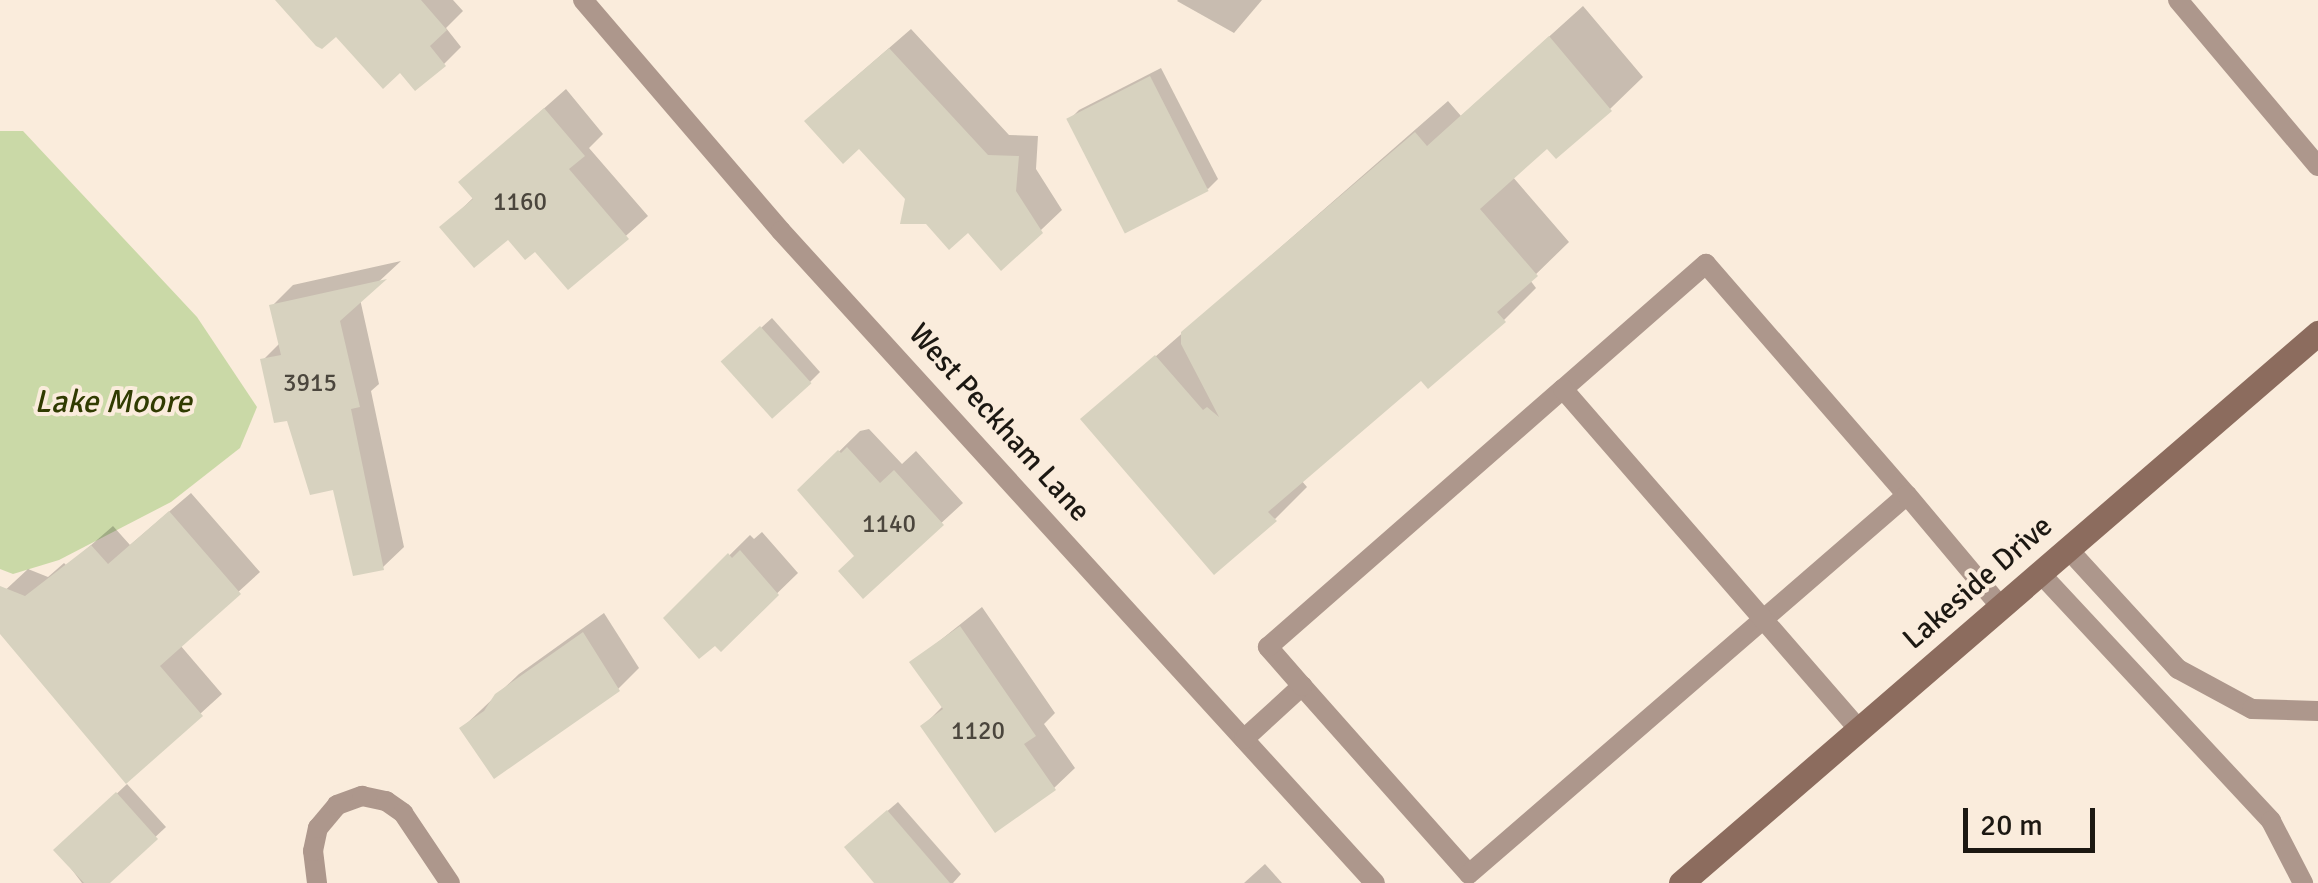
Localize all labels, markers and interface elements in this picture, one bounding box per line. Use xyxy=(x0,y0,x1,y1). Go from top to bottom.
house number: 1160 xyxy=(493,187,547,217)
street label: West Peckham Lane xyxy=(901,317,1097,529)
house number: 3915 xyxy=(283,368,337,398)
water label: Lake Moore xyxy=(34,383,192,421)
street label: Lakeside Drive xyxy=(1896,508,2060,658)
house number: 1140 xyxy=(862,509,916,539)
house number: 1120 xyxy=(951,716,1005,746)
scale bar xyxy=(1968,788,2100,850)
text: 20 m xyxy=(1980,807,2043,844)

